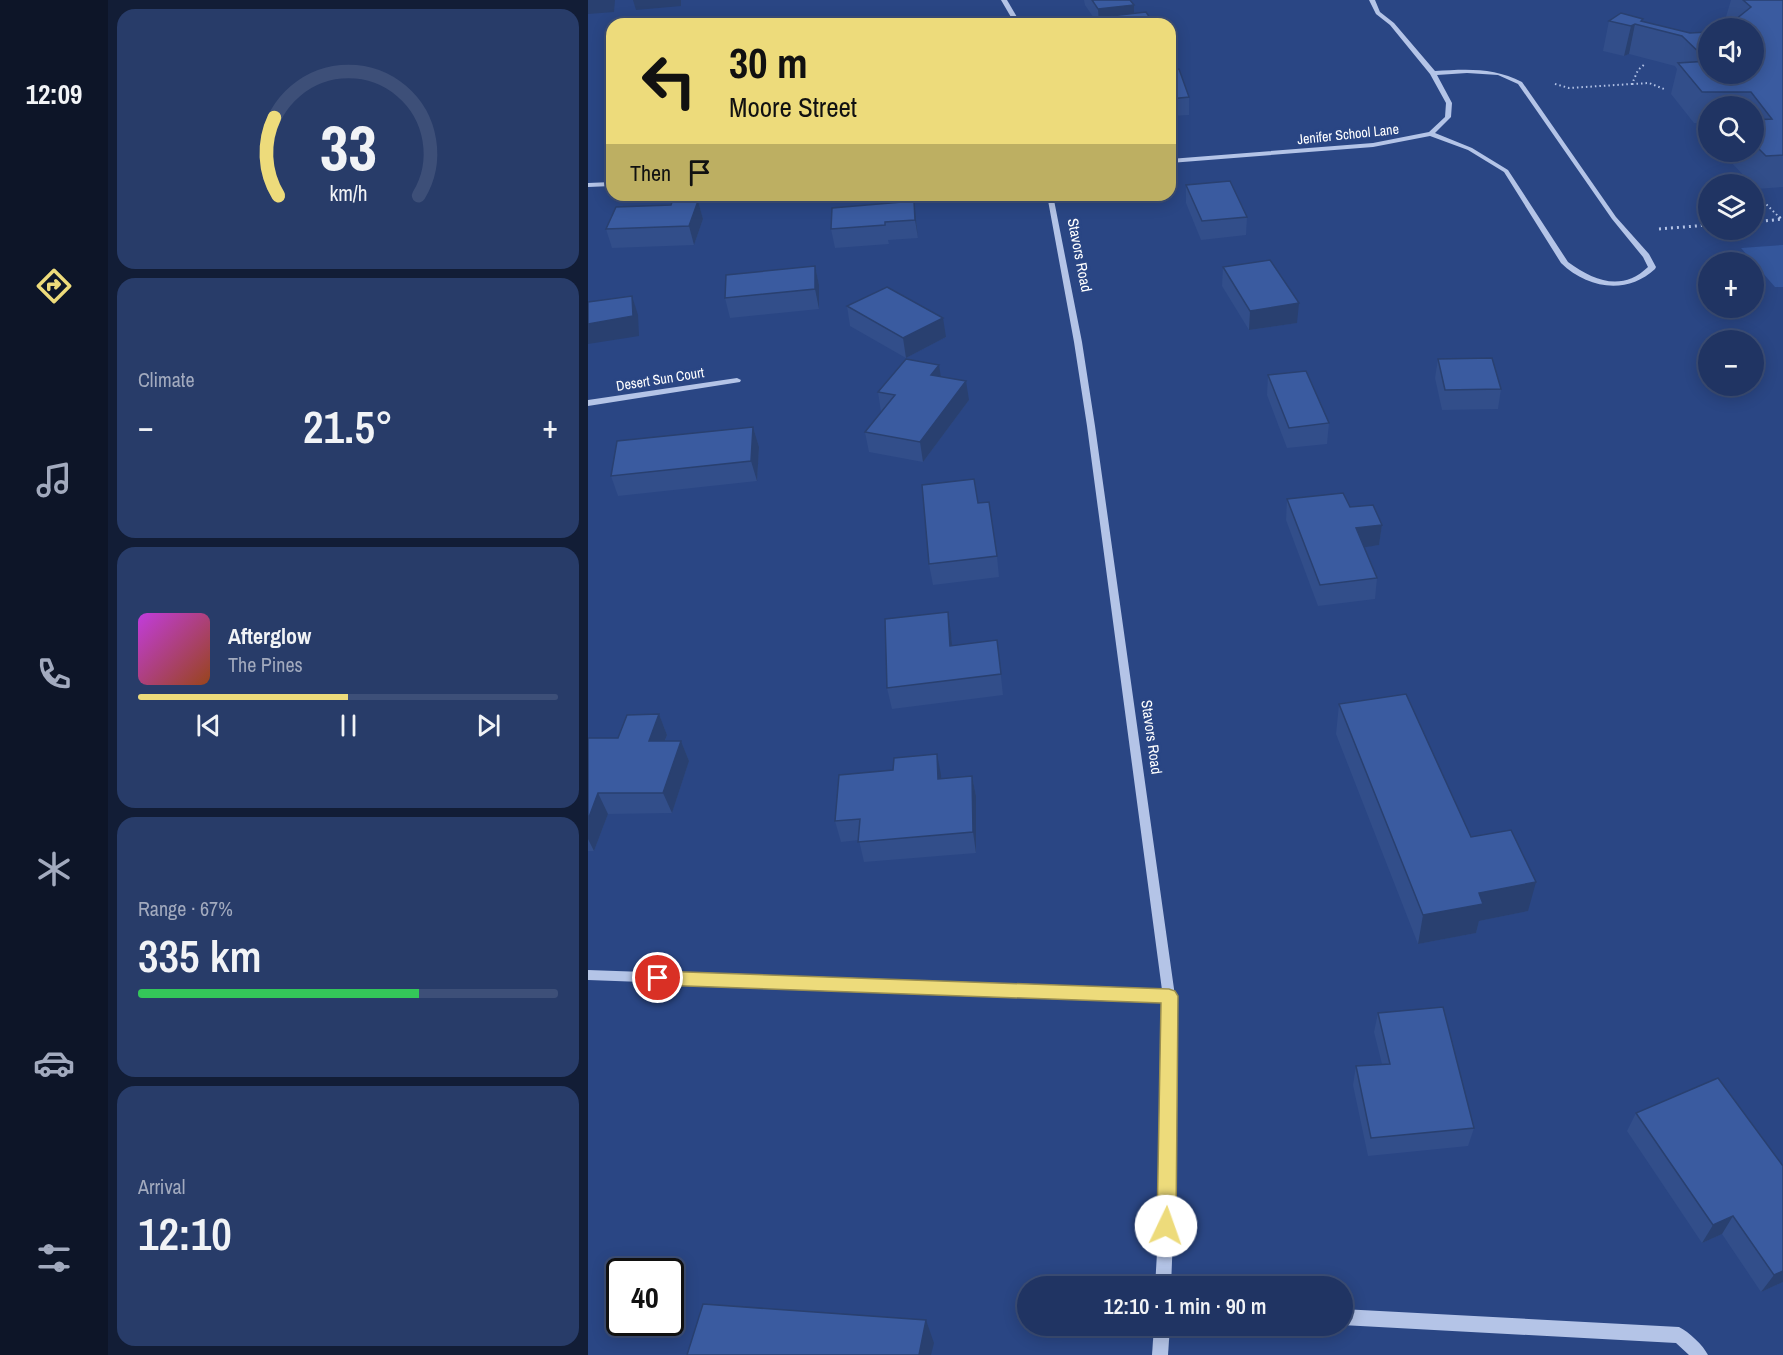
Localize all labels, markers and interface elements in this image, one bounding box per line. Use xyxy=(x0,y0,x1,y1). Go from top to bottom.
map controls xyxy=(1698,18,1764,396)
button: sound xyxy=(1698,18,1764,84)
text: 30 m xyxy=(729,35,808,91)
icon: left xyxy=(630,42,708,120)
text: 12:09 xyxy=(26,76,82,112)
text: Moore Street xyxy=(729,89,857,125)
button: search xyxy=(1698,96,1764,162)
text: 33 xyxy=(320,105,376,189)
street label: Jenifer School Lane xyxy=(1296,120,1400,148)
icon: arrive xyxy=(683,156,716,189)
text: Then xyxy=(630,158,671,188)
button: layers xyxy=(1698,174,1764,240)
text: km/h xyxy=(329,179,367,208)
street label: Stavors Road xyxy=(1063,216,1097,294)
button: + xyxy=(1698,252,1764,318)
icon: directions xyxy=(33,265,75,307)
button: − xyxy=(1698,330,1764,396)
street label: Desert Sun Court xyxy=(615,363,705,395)
text: Climate xyxy=(138,366,195,393)
text: 21.5° xyxy=(303,396,393,457)
text: − xyxy=(138,404,154,448)
text: + xyxy=(542,404,558,448)
icon: music xyxy=(33,459,75,501)
text: Afterglow xyxy=(228,621,311,651)
text: The Pines xyxy=(228,651,303,678)
icon: phone xyxy=(33,653,75,695)
street label: Stavors Road xyxy=(1136,699,1168,775)
icon: previous xyxy=(192,709,225,742)
icon: pause xyxy=(332,709,365,742)
icon: next xyxy=(472,709,505,742)
icon: climate xyxy=(33,848,75,890)
text: Range · 67% xyxy=(138,895,233,922)
text: 335 km xyxy=(138,925,262,986)
pin xyxy=(632,952,683,1003)
icon: arrive xyxy=(641,961,674,994)
icon: car xyxy=(33,1042,75,1084)
text: Arrival xyxy=(138,1173,185,1200)
position arrow xyxy=(1134,1194,1198,1258)
text: 12:10 xyxy=(138,1203,232,1264)
icon: filters xyxy=(33,1237,75,1279)
speed limit sign: 40 xyxy=(606,1258,684,1336)
text: 12:10 · 1 min · 90 m xyxy=(1103,1291,1267,1321)

